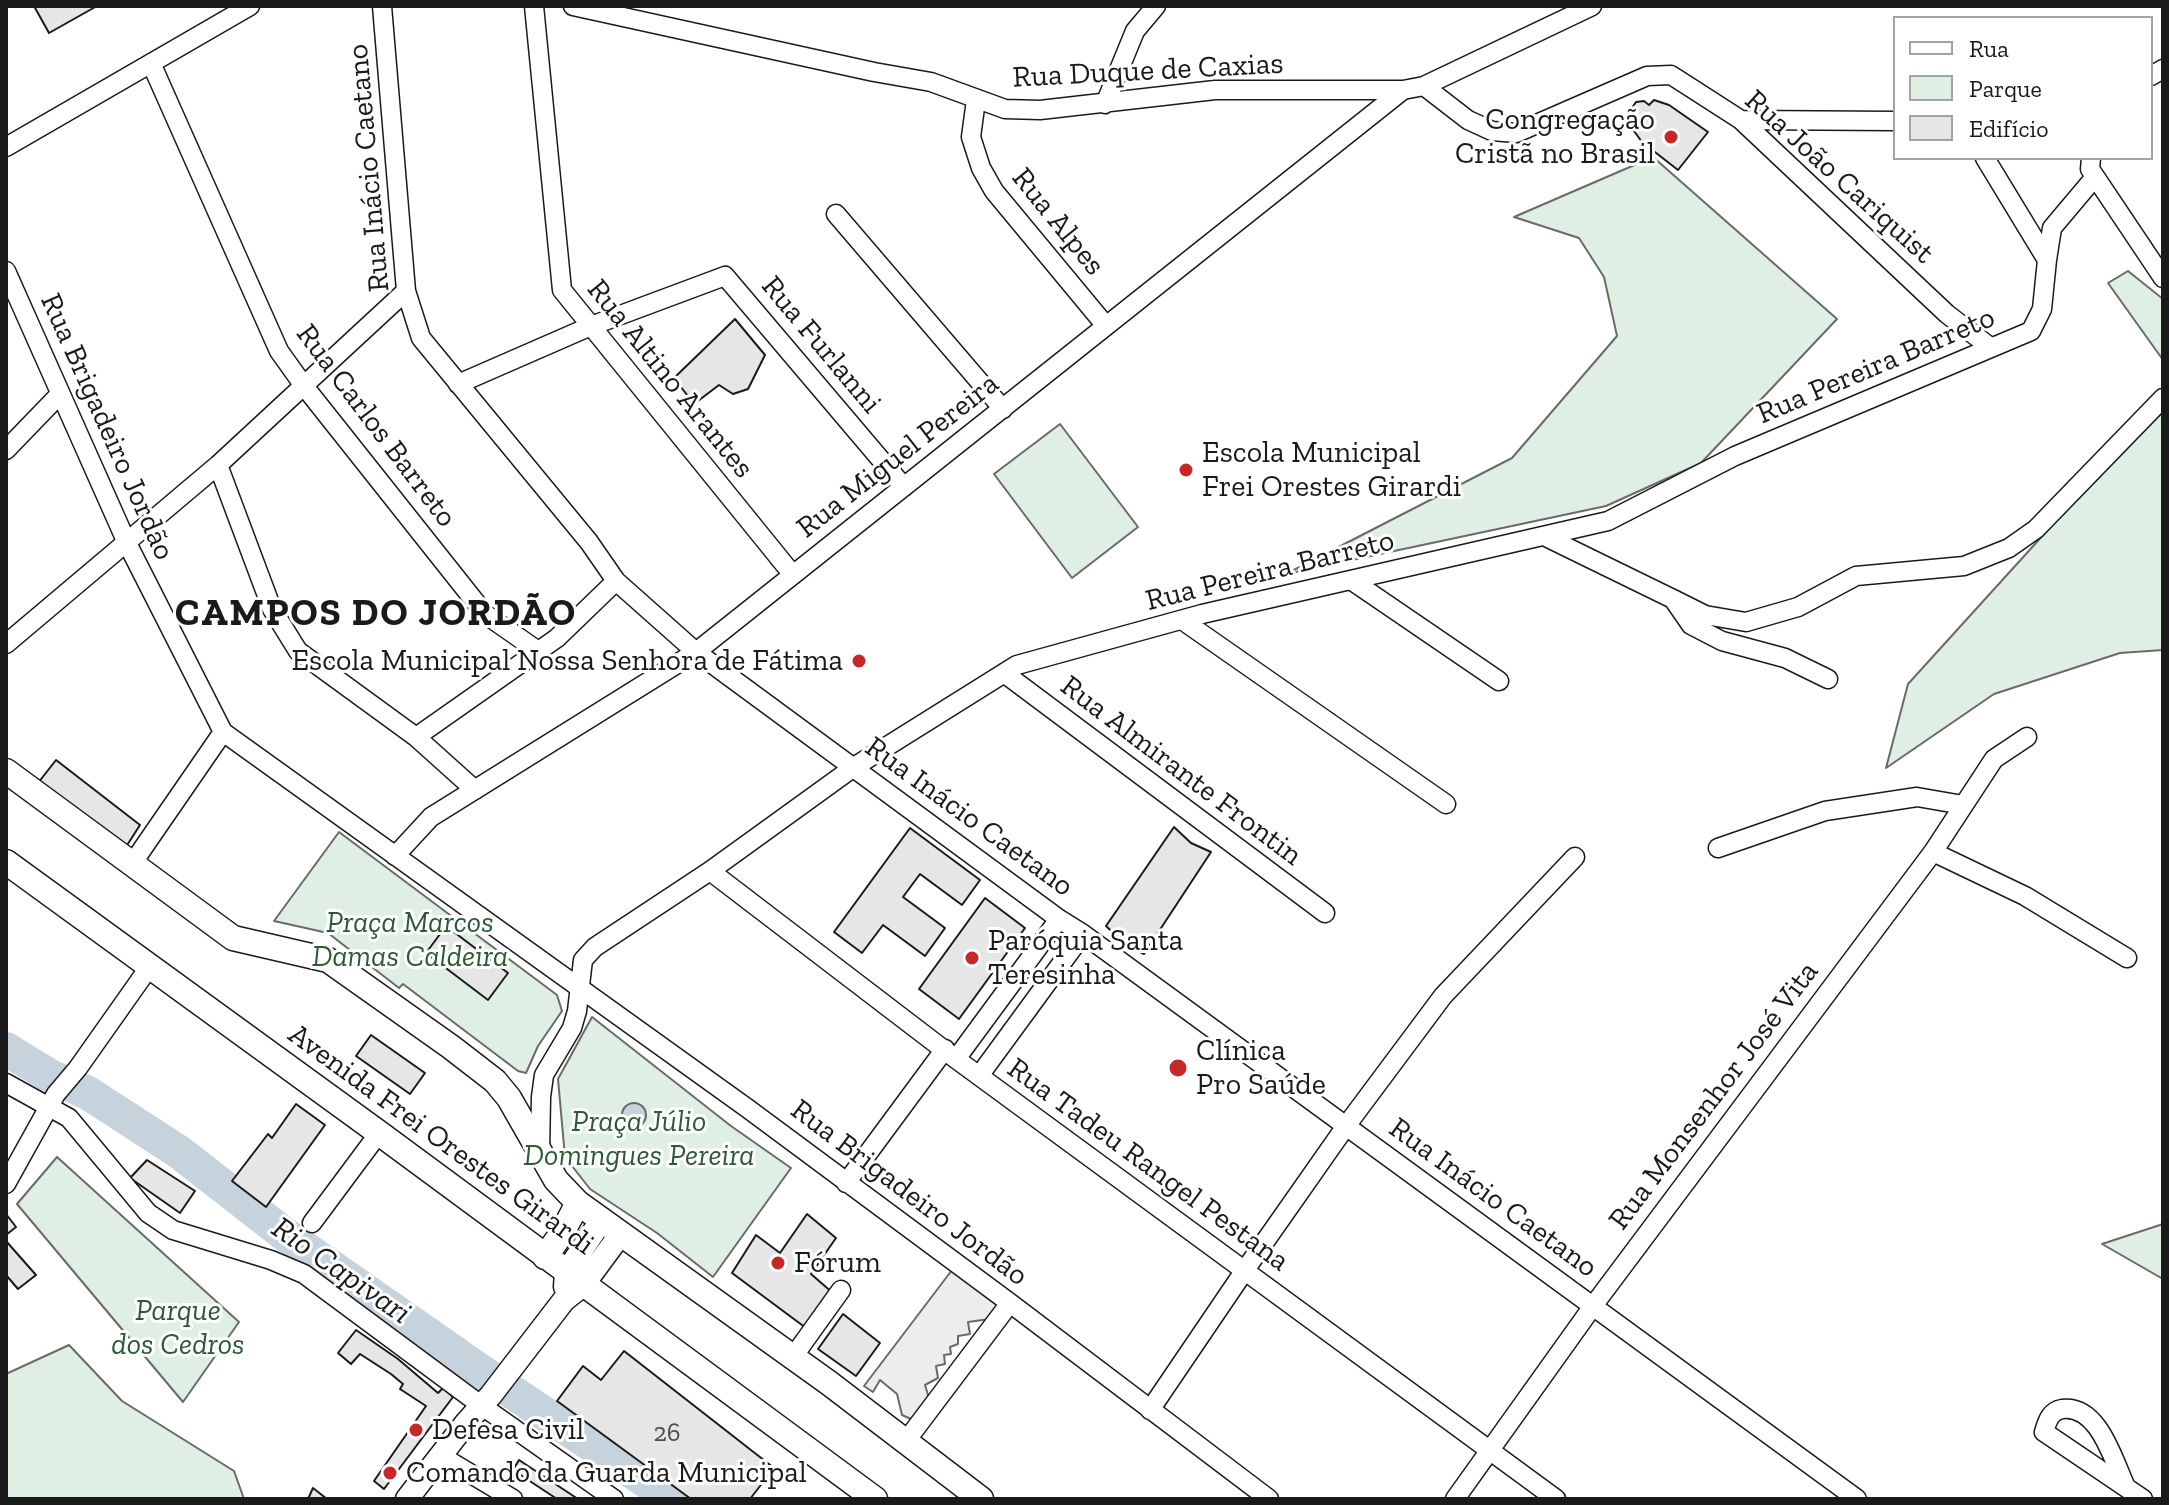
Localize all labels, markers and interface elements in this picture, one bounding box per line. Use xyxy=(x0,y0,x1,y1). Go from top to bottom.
legend xyxy=(1893,16,2153,160)
text: Rua xyxy=(1969,34,2009,63)
street label: Rua Inácio Caetano xyxy=(340,43,398,293)
street label: Rua Duque de Caxias xyxy=(1012,46,1284,96)
text: Parque xyxy=(1969,74,2042,103)
street label: Rua João Cariquist xyxy=(1737,83,1941,271)
place label: Congregação Cristã no Brasil xyxy=(1455,102,1655,172)
text: Edifício xyxy=(1969,114,2049,143)
marker: Congregação Cristã no Brasil xyxy=(1662,128,1680,146)
street label: Rua Alpes xyxy=(1004,161,1112,283)
street label: Rua Furlanni xyxy=(753,269,889,421)
street label: Rua Altino Arantes xyxy=(579,272,761,486)
street label: Rua Brigadeiro Jordão xyxy=(32,288,182,566)
street label: Rua Pereira Barreto xyxy=(1752,300,2000,432)
street label: Rua Carlos Barreto xyxy=(288,317,464,535)
street label: Rua Miguel Pereira xyxy=(790,366,1006,546)
place label: Escola Municipal Frei Orestes Girardi xyxy=(1202,435,1461,506)
marker: Escola Municipal Frei Orestes Girardi xyxy=(1177,461,1195,479)
street label: Rua Pereira Barreto xyxy=(1142,523,1398,619)
district label: CAMPOS DO JORDÃO xyxy=(175,591,577,637)
place label: Escola Municipal Nossa Senhora de Fátima xyxy=(291,643,843,679)
marker: Escola Municipal Nossa Senhora de Fátima xyxy=(850,652,868,670)
street label: Rua Almirante Frontin xyxy=(1053,668,1309,874)
street label: Rua Inácio Caetano xyxy=(858,729,1080,905)
park label: Praça Marcos Damas Caldeira xyxy=(312,905,508,976)
place label: Paróquia Santa Teresinha xyxy=(988,923,1183,994)
marker: Paróquia Santa Teresinha xyxy=(963,949,981,967)
street label: Rua Monsenhor José Vita xyxy=(1601,955,1827,1237)
street label: Avenida Frei Orestes Girardi xyxy=(281,1017,601,1263)
place label: Clínica Pro Saúde xyxy=(1196,1033,1326,1104)
street label: Rua Tadeu Rangel Pestana xyxy=(1000,1051,1296,1279)
marker: Clínica Pro Saúde xyxy=(1167,1057,1189,1079)
street label: Rua Brigadeiro Jordão xyxy=(783,1092,1035,1294)
park label: Praça Júlio Domingues Pereira xyxy=(524,1104,754,1174)
street label: Rua Inácio Caetano xyxy=(1382,1110,1604,1286)
water label: Rio Capivari xyxy=(264,1209,418,1333)
place label: Fórum xyxy=(794,1245,881,1281)
marker: Fórum xyxy=(769,1254,787,1272)
park label: Parque dos Cedros xyxy=(111,1293,245,1364)
place label: Defesa Civil xyxy=(432,1412,584,1448)
house number: 26 xyxy=(653,1418,681,1450)
marker: Defesa Civil xyxy=(407,1421,425,1439)
place label: Comando da Guarda Municipal xyxy=(406,1455,807,1491)
marker: Comando da Guarda Municipal xyxy=(381,1464,399,1482)

